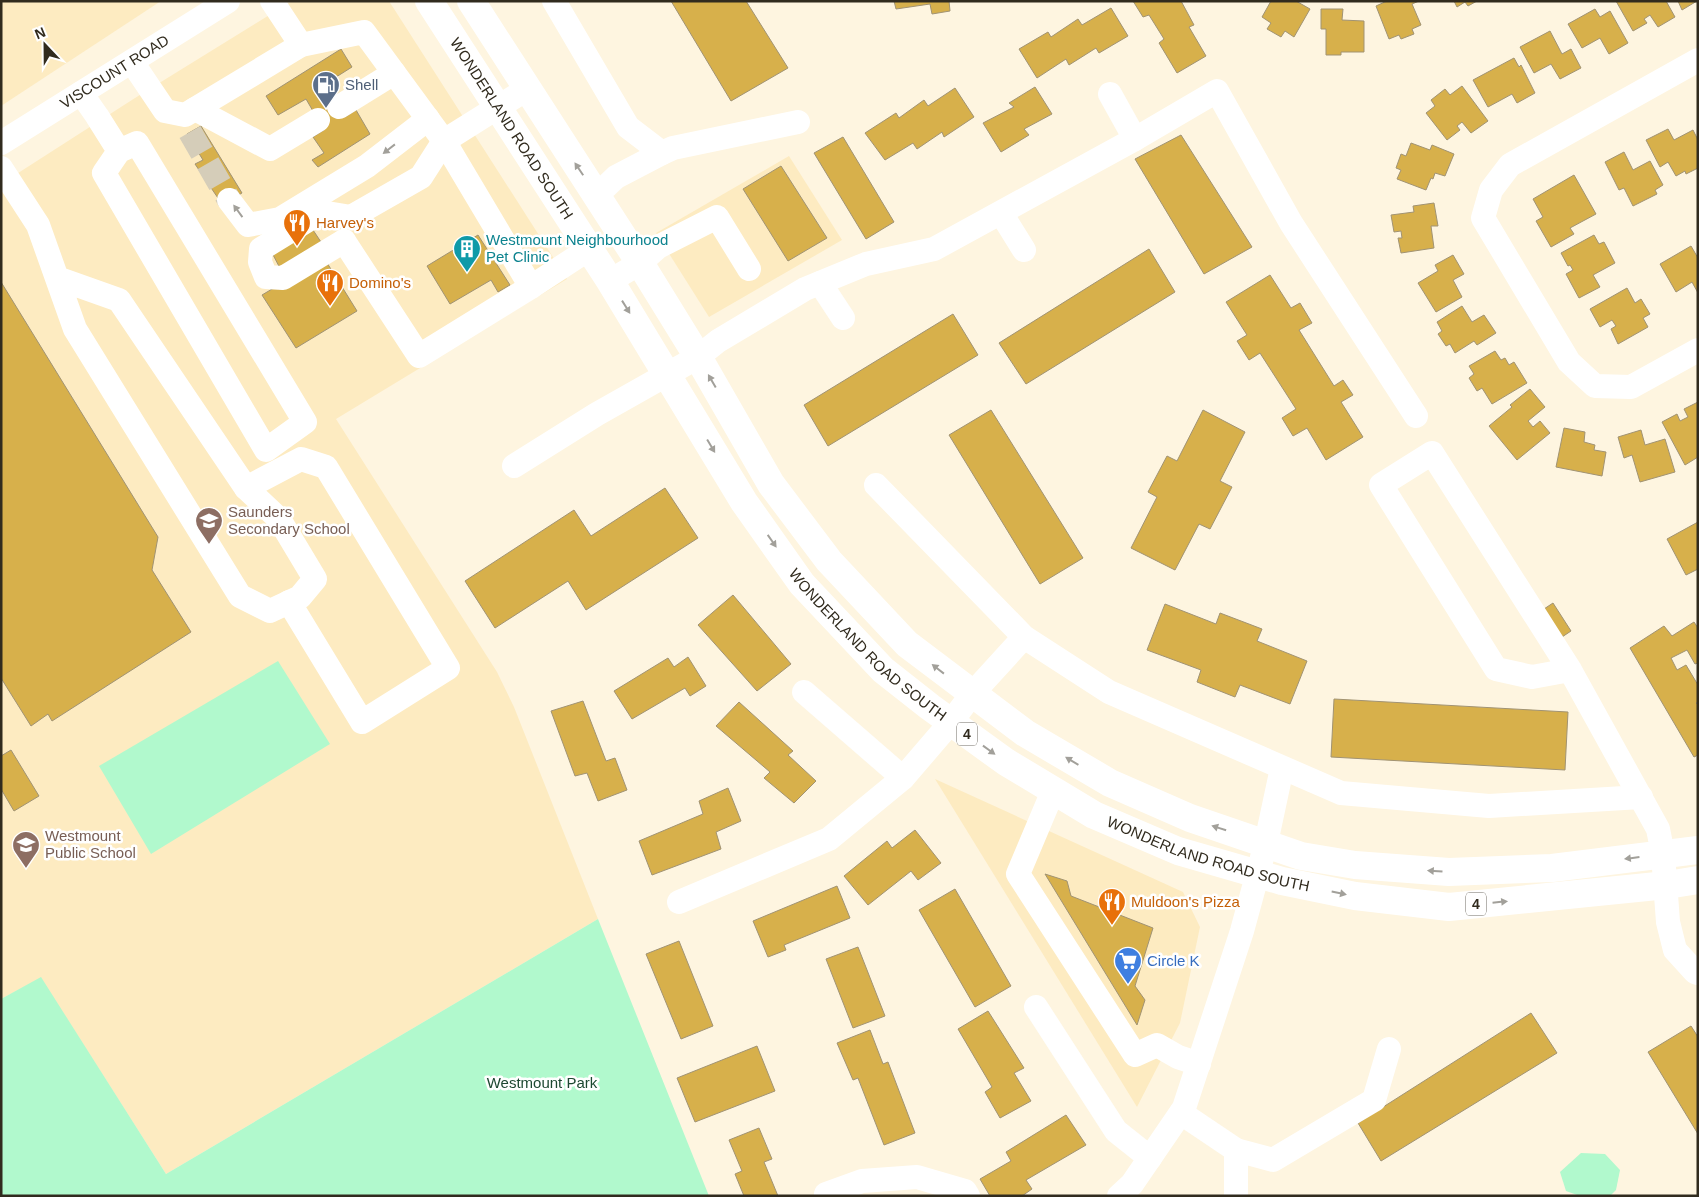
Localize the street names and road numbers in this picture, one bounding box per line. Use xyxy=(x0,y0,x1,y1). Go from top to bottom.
street label: VISCOUNT ROAD xyxy=(57,31,172,112)
street label: WONDERLAND ROAD SOUTH xyxy=(447,34,577,222)
street label: WONDERLAND ROAD SOUTH xyxy=(786,565,950,724)
road number: 4 xyxy=(957,722,977,746)
street label: WONDERLAND ROAD SOUTH xyxy=(1105,813,1311,894)
road number: 4 xyxy=(1466,892,1486,916)

